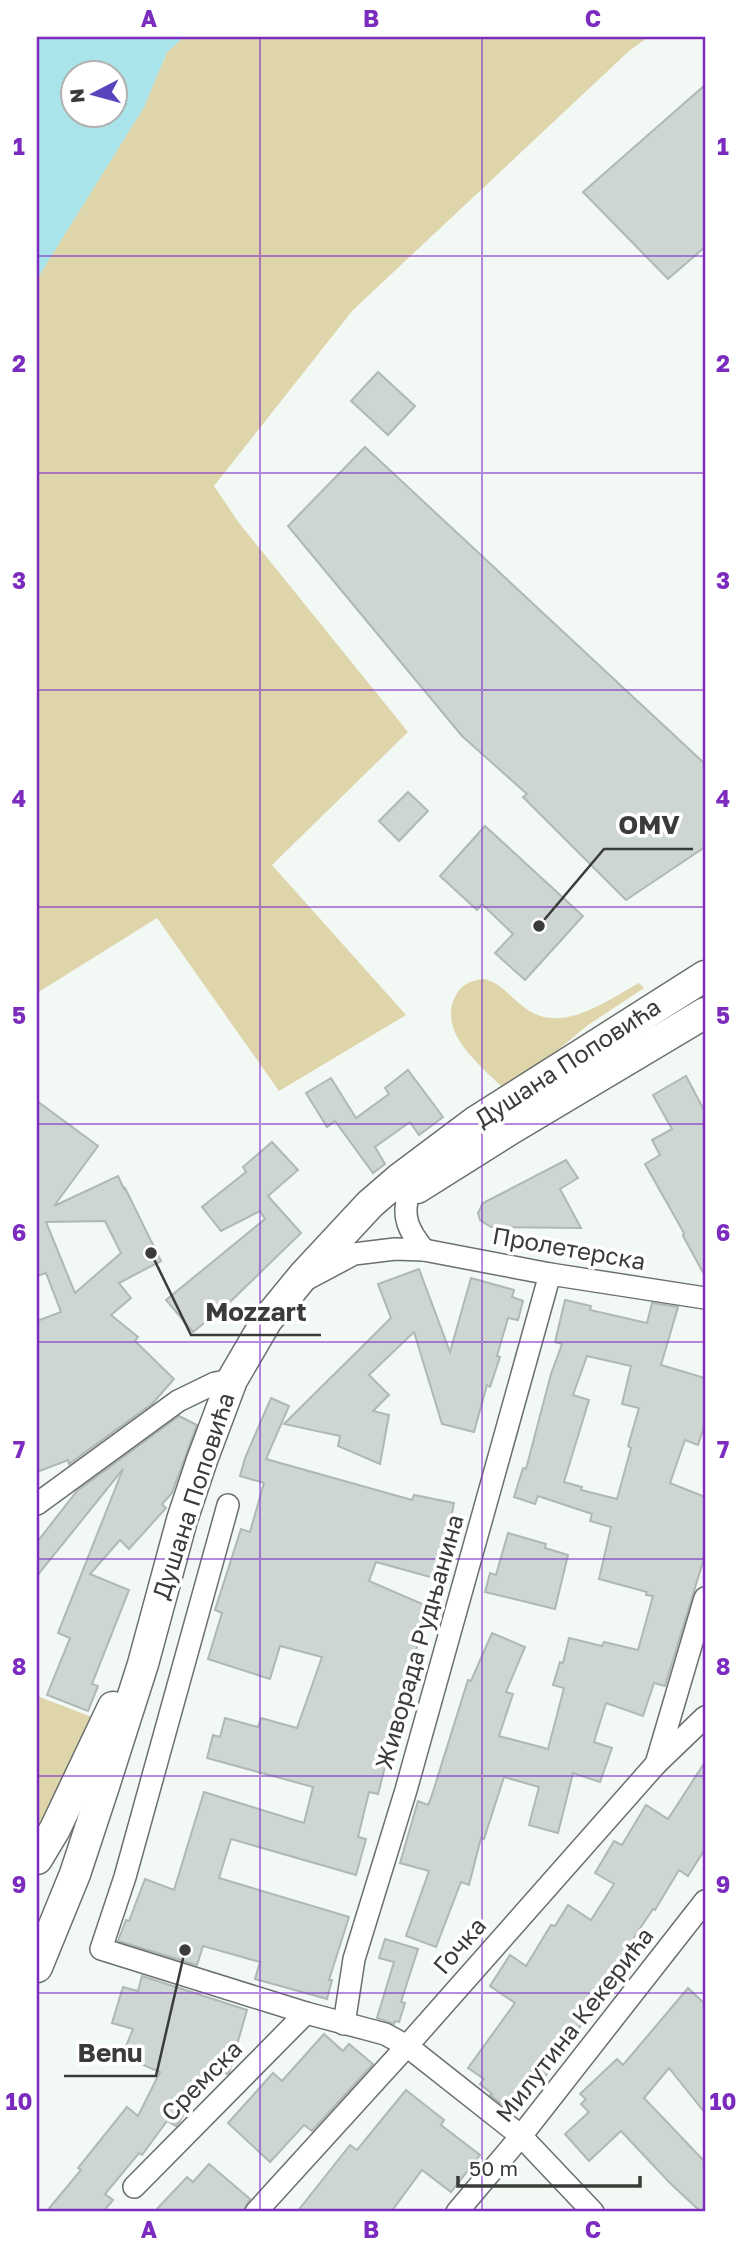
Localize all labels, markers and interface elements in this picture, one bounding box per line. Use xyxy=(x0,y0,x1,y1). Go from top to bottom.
text: A xyxy=(141,4,158,32)
text: B xyxy=(363,4,379,32)
text: C xyxy=(585,4,601,32)
north arrow xyxy=(60,60,130,130)
text: N xyxy=(64,87,89,104)
text: 1 xyxy=(13,132,25,160)
text: 1 xyxy=(717,132,729,160)
text: 2 xyxy=(12,349,26,377)
text: 2 xyxy=(716,349,730,377)
text: 3 xyxy=(12,566,26,594)
text: 3 xyxy=(716,566,730,594)
text: 4 xyxy=(12,784,26,812)
text: 4 xyxy=(716,784,730,812)
callout: OMV xyxy=(604,802,693,849)
text: OMV xyxy=(618,809,680,840)
street label: Душана Поповића xyxy=(469,991,665,1133)
text: 5 xyxy=(12,1001,26,1029)
text: 5 xyxy=(716,1001,730,1029)
text: 6 xyxy=(12,1218,26,1246)
text: 6 xyxy=(716,1218,730,1246)
street label: Пролетерска xyxy=(490,1220,648,1275)
callout: Mozzart xyxy=(191,1288,321,1335)
text: Mozzart xyxy=(205,1296,307,1327)
street label: Душана Поповића xyxy=(145,1389,240,1603)
text: 7 xyxy=(13,1435,25,1463)
text: 7 xyxy=(717,1435,729,1463)
street label: Живорада Рудњанина xyxy=(368,1511,469,1772)
text: 8 xyxy=(12,1652,26,1680)
text: 8 xyxy=(716,1652,730,1680)
text: 9 xyxy=(12,1870,26,1898)
text: 9 xyxy=(716,1870,730,1898)
street label: Гочка xyxy=(426,1911,491,1979)
street label: Милутина Кекерића xyxy=(489,1921,659,2127)
callout: Benu xyxy=(64,2029,156,2076)
street label: Сремска xyxy=(154,2033,247,2126)
text: Benu xyxy=(78,2037,142,2068)
text: 10 xyxy=(6,2087,32,2115)
text: 10 xyxy=(710,2087,736,2115)
scale bar xyxy=(458,2144,640,2188)
text: 50 m xyxy=(469,2155,518,2181)
text: A xyxy=(141,2215,158,2243)
text: B xyxy=(363,2215,379,2243)
text: C xyxy=(585,2215,601,2243)

